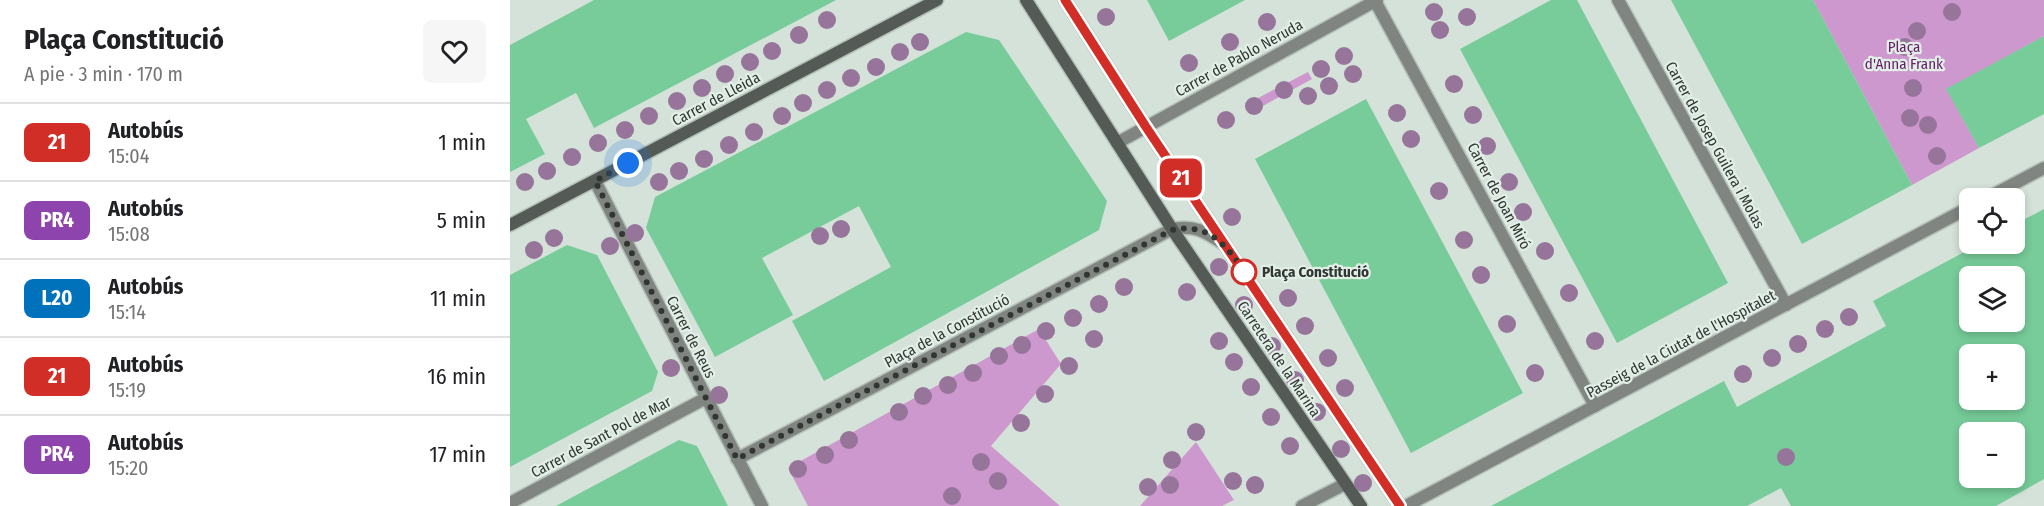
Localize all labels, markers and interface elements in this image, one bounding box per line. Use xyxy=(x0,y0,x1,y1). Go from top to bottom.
street label: Carrer de Pablo Neruda xyxy=(1172,16,1306,100)
button: heart xyxy=(423,20,486,83)
text: Plaça Constitució xyxy=(24,23,224,56)
park label: Plaça d'Anna Frank xyxy=(1865,38,1943,73)
street label: Carrer de Josep Guilera i Molas xyxy=(1662,58,1768,232)
text: A pie · 3 min · 170 m xyxy=(24,62,183,86)
street label: Carrer de Lleida xyxy=(669,68,763,130)
text: Autobús xyxy=(108,117,183,144)
text: 21 xyxy=(48,129,66,155)
text: 1 min xyxy=(438,129,486,156)
street label: Carrer de Joan Miró xyxy=(1463,140,1535,252)
text: 15:04 xyxy=(108,144,149,168)
your location xyxy=(613,148,643,178)
line badge: 21 xyxy=(1154,158,1208,198)
text: 21 xyxy=(1172,165,1190,191)
map controls xyxy=(1959,188,2025,488)
button: locate xyxy=(1959,188,2025,254)
text: Autobús xyxy=(108,195,183,222)
text: PR4 xyxy=(40,207,74,233)
text: 5 min xyxy=(437,207,486,234)
text: 15:08 xyxy=(108,222,150,246)
marker: Plaça Constitució xyxy=(1231,259,1257,285)
place label: Plaça Constitució xyxy=(1262,263,1369,282)
button: layers xyxy=(1959,266,2025,332)
text: Autobús xyxy=(108,273,183,300)
text: L20 xyxy=(42,285,72,311)
text: 11 min xyxy=(430,285,486,312)
street label: Passeig de la Ciutat de l'Hospitalet xyxy=(1583,286,1779,402)
street label: Plaça de la Constitució xyxy=(881,290,1013,372)
street label: Carrer de Reus xyxy=(663,293,719,381)
street label: Carretera de la Marina xyxy=(1234,298,1324,420)
text: 15:14 xyxy=(108,300,146,324)
button: + xyxy=(1959,344,2025,410)
text: Autobús xyxy=(108,351,183,378)
text: 21 xyxy=(48,363,66,389)
text: 16 min xyxy=(427,363,486,390)
text: 15:19 xyxy=(108,378,146,402)
street label: Carrer de Sant Pol de Mar xyxy=(528,392,675,482)
button: − xyxy=(1959,422,2025,488)
text: Autobús xyxy=(108,429,183,456)
text: PR4 xyxy=(40,441,74,467)
text: 17 min xyxy=(429,441,486,468)
text: 15:20 xyxy=(108,456,148,480)

